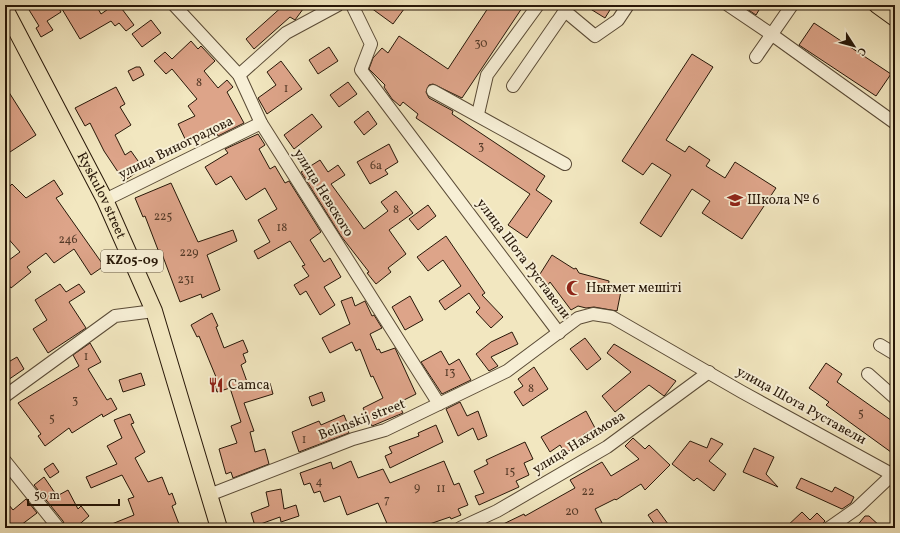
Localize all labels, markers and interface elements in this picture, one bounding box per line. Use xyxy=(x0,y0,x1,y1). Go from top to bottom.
north arrow xyxy=(834,26,874,66)
house number: 30 xyxy=(474,36,488,52)
text: С xyxy=(853,44,869,58)
house number: 8 xyxy=(196,75,202,91)
house number: 1 xyxy=(284,81,288,97)
street label: улица Виноградова xyxy=(115,112,237,184)
house number: 3 xyxy=(478,139,484,155)
street label: улица Невского xyxy=(288,145,358,241)
street label: Ryskulov street xyxy=(72,149,131,242)
house number: 6а xyxy=(370,158,382,174)
school or university icon: Школа № 6 xyxy=(726,191,744,209)
place label: Школа № 6 xyxy=(747,191,819,210)
street label: улица Шота Руставели xyxy=(472,195,575,323)
house number: 8 xyxy=(393,202,399,218)
house number: 225 xyxy=(154,209,173,225)
house number: 18 xyxy=(277,220,287,236)
house number: 246 xyxy=(58,232,78,248)
house number: 229 xyxy=(180,245,199,261)
road number: KZ05-09 xyxy=(101,250,163,272)
house number: 231 xyxy=(178,272,194,288)
mosque icon: Нығмет мешіті xyxy=(565,279,583,297)
place label: Нығмет мешіті xyxy=(586,279,682,298)
house number: 1 xyxy=(84,349,88,365)
street label: улица Шота Руставели xyxy=(733,362,870,450)
house number: 13 xyxy=(445,365,455,381)
restaurant icon: Camca xyxy=(207,376,225,394)
place label: Camca xyxy=(228,376,270,395)
house number: 8 xyxy=(528,381,534,397)
house number: 3 xyxy=(72,393,78,409)
street label: Belinskij street xyxy=(316,395,408,445)
house number: 5 xyxy=(858,406,864,422)
street label: улица Нахимова xyxy=(529,407,629,479)
house number: 5 xyxy=(49,411,55,427)
house number: 1 xyxy=(302,432,306,448)
house number: 15 xyxy=(505,464,515,480)
house number: 4 xyxy=(315,474,323,490)
house number: 9 xyxy=(414,480,420,496)
scale bar xyxy=(28,481,119,507)
house number: 11 xyxy=(436,481,446,497)
house number: 22 xyxy=(582,484,594,500)
text: 50 m xyxy=(34,488,60,504)
house number: 7 xyxy=(384,492,390,508)
house number: 20 xyxy=(565,504,579,520)

